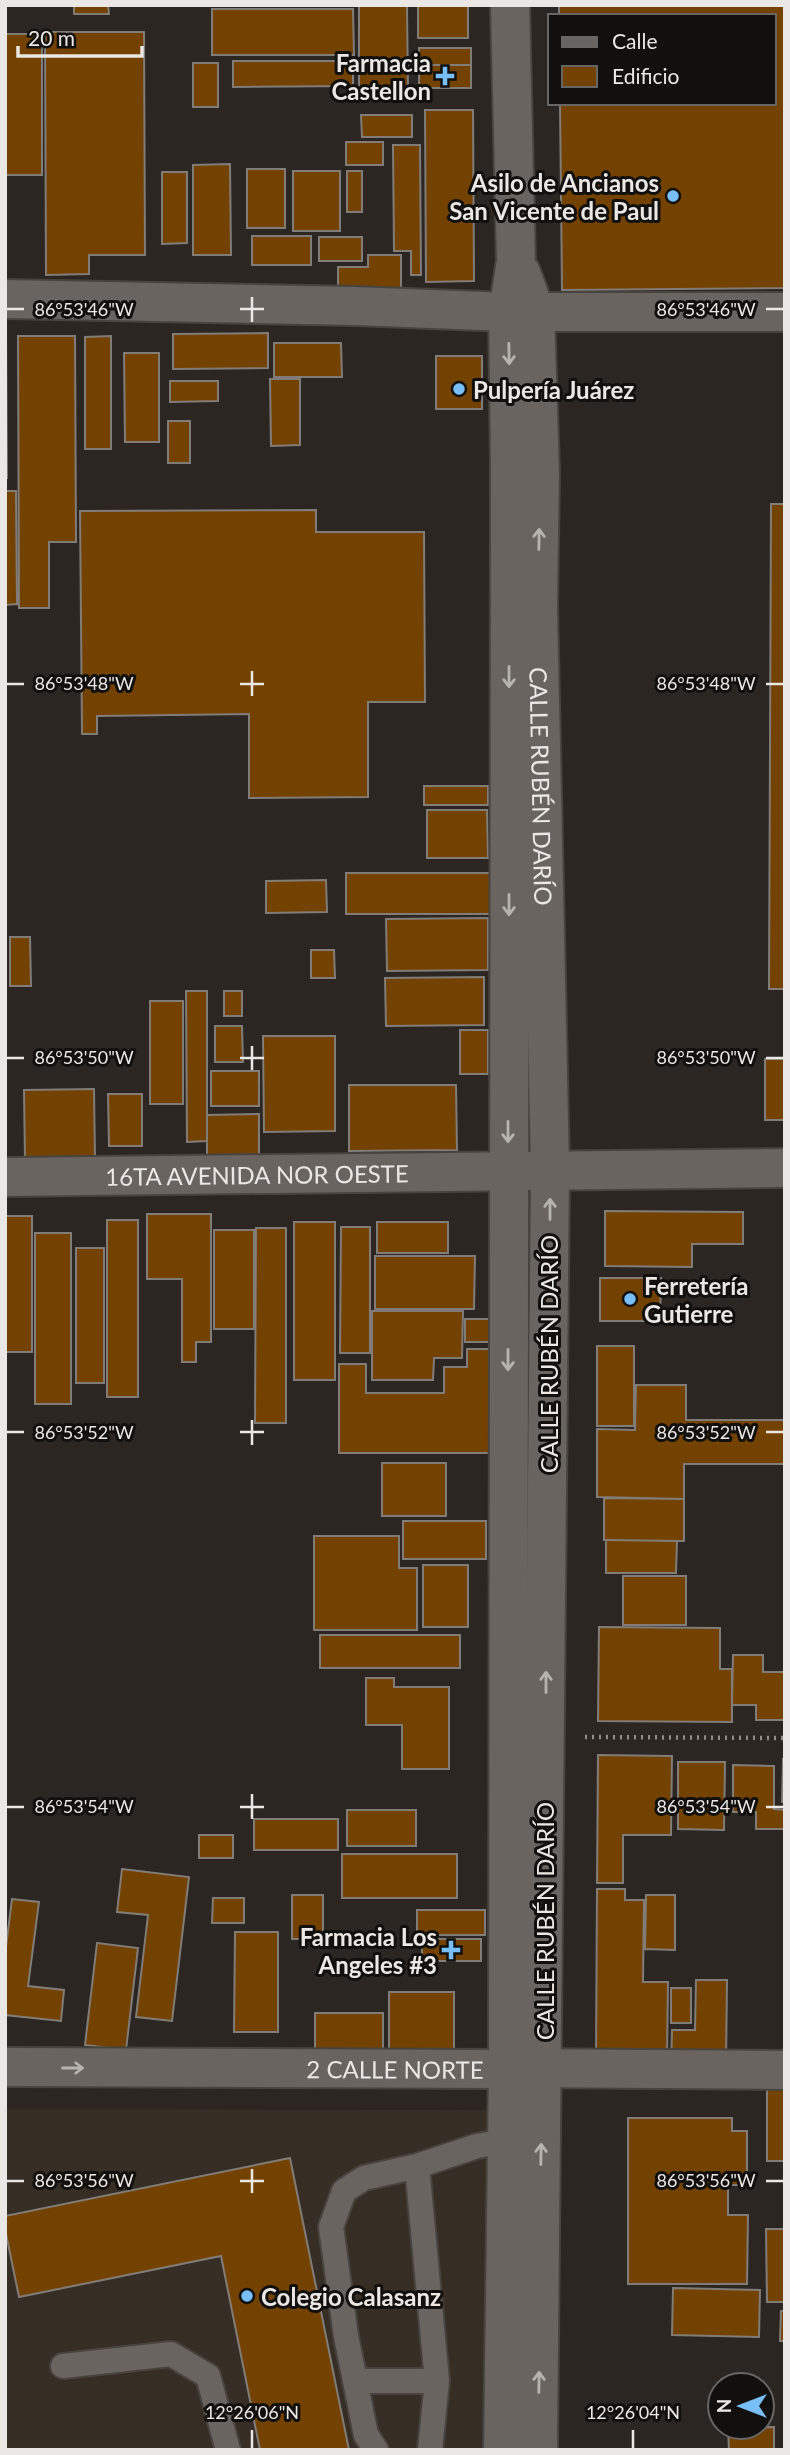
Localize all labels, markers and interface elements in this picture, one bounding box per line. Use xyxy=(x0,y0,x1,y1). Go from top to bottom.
scale bar xyxy=(18,14,142,58)
legend xyxy=(548,14,776,105)
text: 20 m xyxy=(28,25,75,50)
text: Calle xyxy=(612,28,657,53)
place label: Farmacia Castellon xyxy=(331,48,431,105)
text: Edificio xyxy=(612,63,680,88)
marker: Farmacia Castellon xyxy=(437,68,453,84)
place label: Asilo de Ancianos San Vicente de Paul xyxy=(449,168,659,225)
marker: Asilo de Ancianos San Vicente de Paul xyxy=(665,188,681,204)
text: 86°53'46"W xyxy=(34,298,134,320)
text: 86°53'46"W xyxy=(656,298,756,320)
one-way arrow xyxy=(502,342,516,365)
place label: Pulpería Juárez xyxy=(473,375,634,404)
marker: Pulpería Juárez xyxy=(451,381,467,397)
one-way arrow xyxy=(532,528,546,551)
one-way arrow xyxy=(502,666,516,689)
street label: CALLE RUBÉN DARÍO xyxy=(525,667,559,906)
text: 86°53'48"W xyxy=(34,672,134,694)
text: 86°53'48"W xyxy=(656,672,756,694)
one-way arrow xyxy=(502,893,516,916)
text: 86°53'50"W xyxy=(34,1046,134,1068)
text: 86°53'50"W xyxy=(656,1046,756,1068)
one-way arrow xyxy=(501,1121,515,1144)
street label: 16TA AVENIDA NOR OESTE xyxy=(105,1158,409,1190)
one-way arrow xyxy=(543,1198,557,1221)
street label: CALLE RUBÉN DARÍO xyxy=(534,1235,563,1473)
place label: Ferretería Gutierre xyxy=(644,1271,748,1328)
marker: Ferretería Gutierre xyxy=(622,1291,638,1307)
one-way arrow xyxy=(501,1348,515,1371)
text: 86°53'52"W xyxy=(34,1421,134,1443)
text: 86°53'52"W xyxy=(656,1421,756,1443)
one-way arrow xyxy=(539,1670,553,1693)
text: 86°53'54"W xyxy=(34,1795,134,1817)
text: 86°53'54"W xyxy=(656,1795,756,1817)
street label: CALLE RUBÉN DARÍO xyxy=(530,1802,559,2040)
place label: Farmacia Los Angeles #3 xyxy=(300,1922,437,1979)
marker: Farmacia Los Angeles #3 xyxy=(443,1942,459,1958)
street label: 2 CALLE NORTE xyxy=(306,2054,484,2083)
one-way arrow xyxy=(62,2061,85,2075)
one-way arrow xyxy=(535,2143,548,2166)
text: 86°53'56"W xyxy=(34,2169,134,2191)
text: 86°53'56"W xyxy=(656,2169,756,2191)
place label: Colegio Calasanz xyxy=(261,2282,441,2311)
marker: Colegio Calasanz xyxy=(239,2288,255,2304)
one-way arrow xyxy=(532,2370,546,2393)
north arrow xyxy=(706,2371,776,2441)
text: N xyxy=(712,2399,735,2413)
text: 12°26'06"N xyxy=(205,2401,299,2423)
text: 12°26'04"N xyxy=(586,2401,680,2423)

